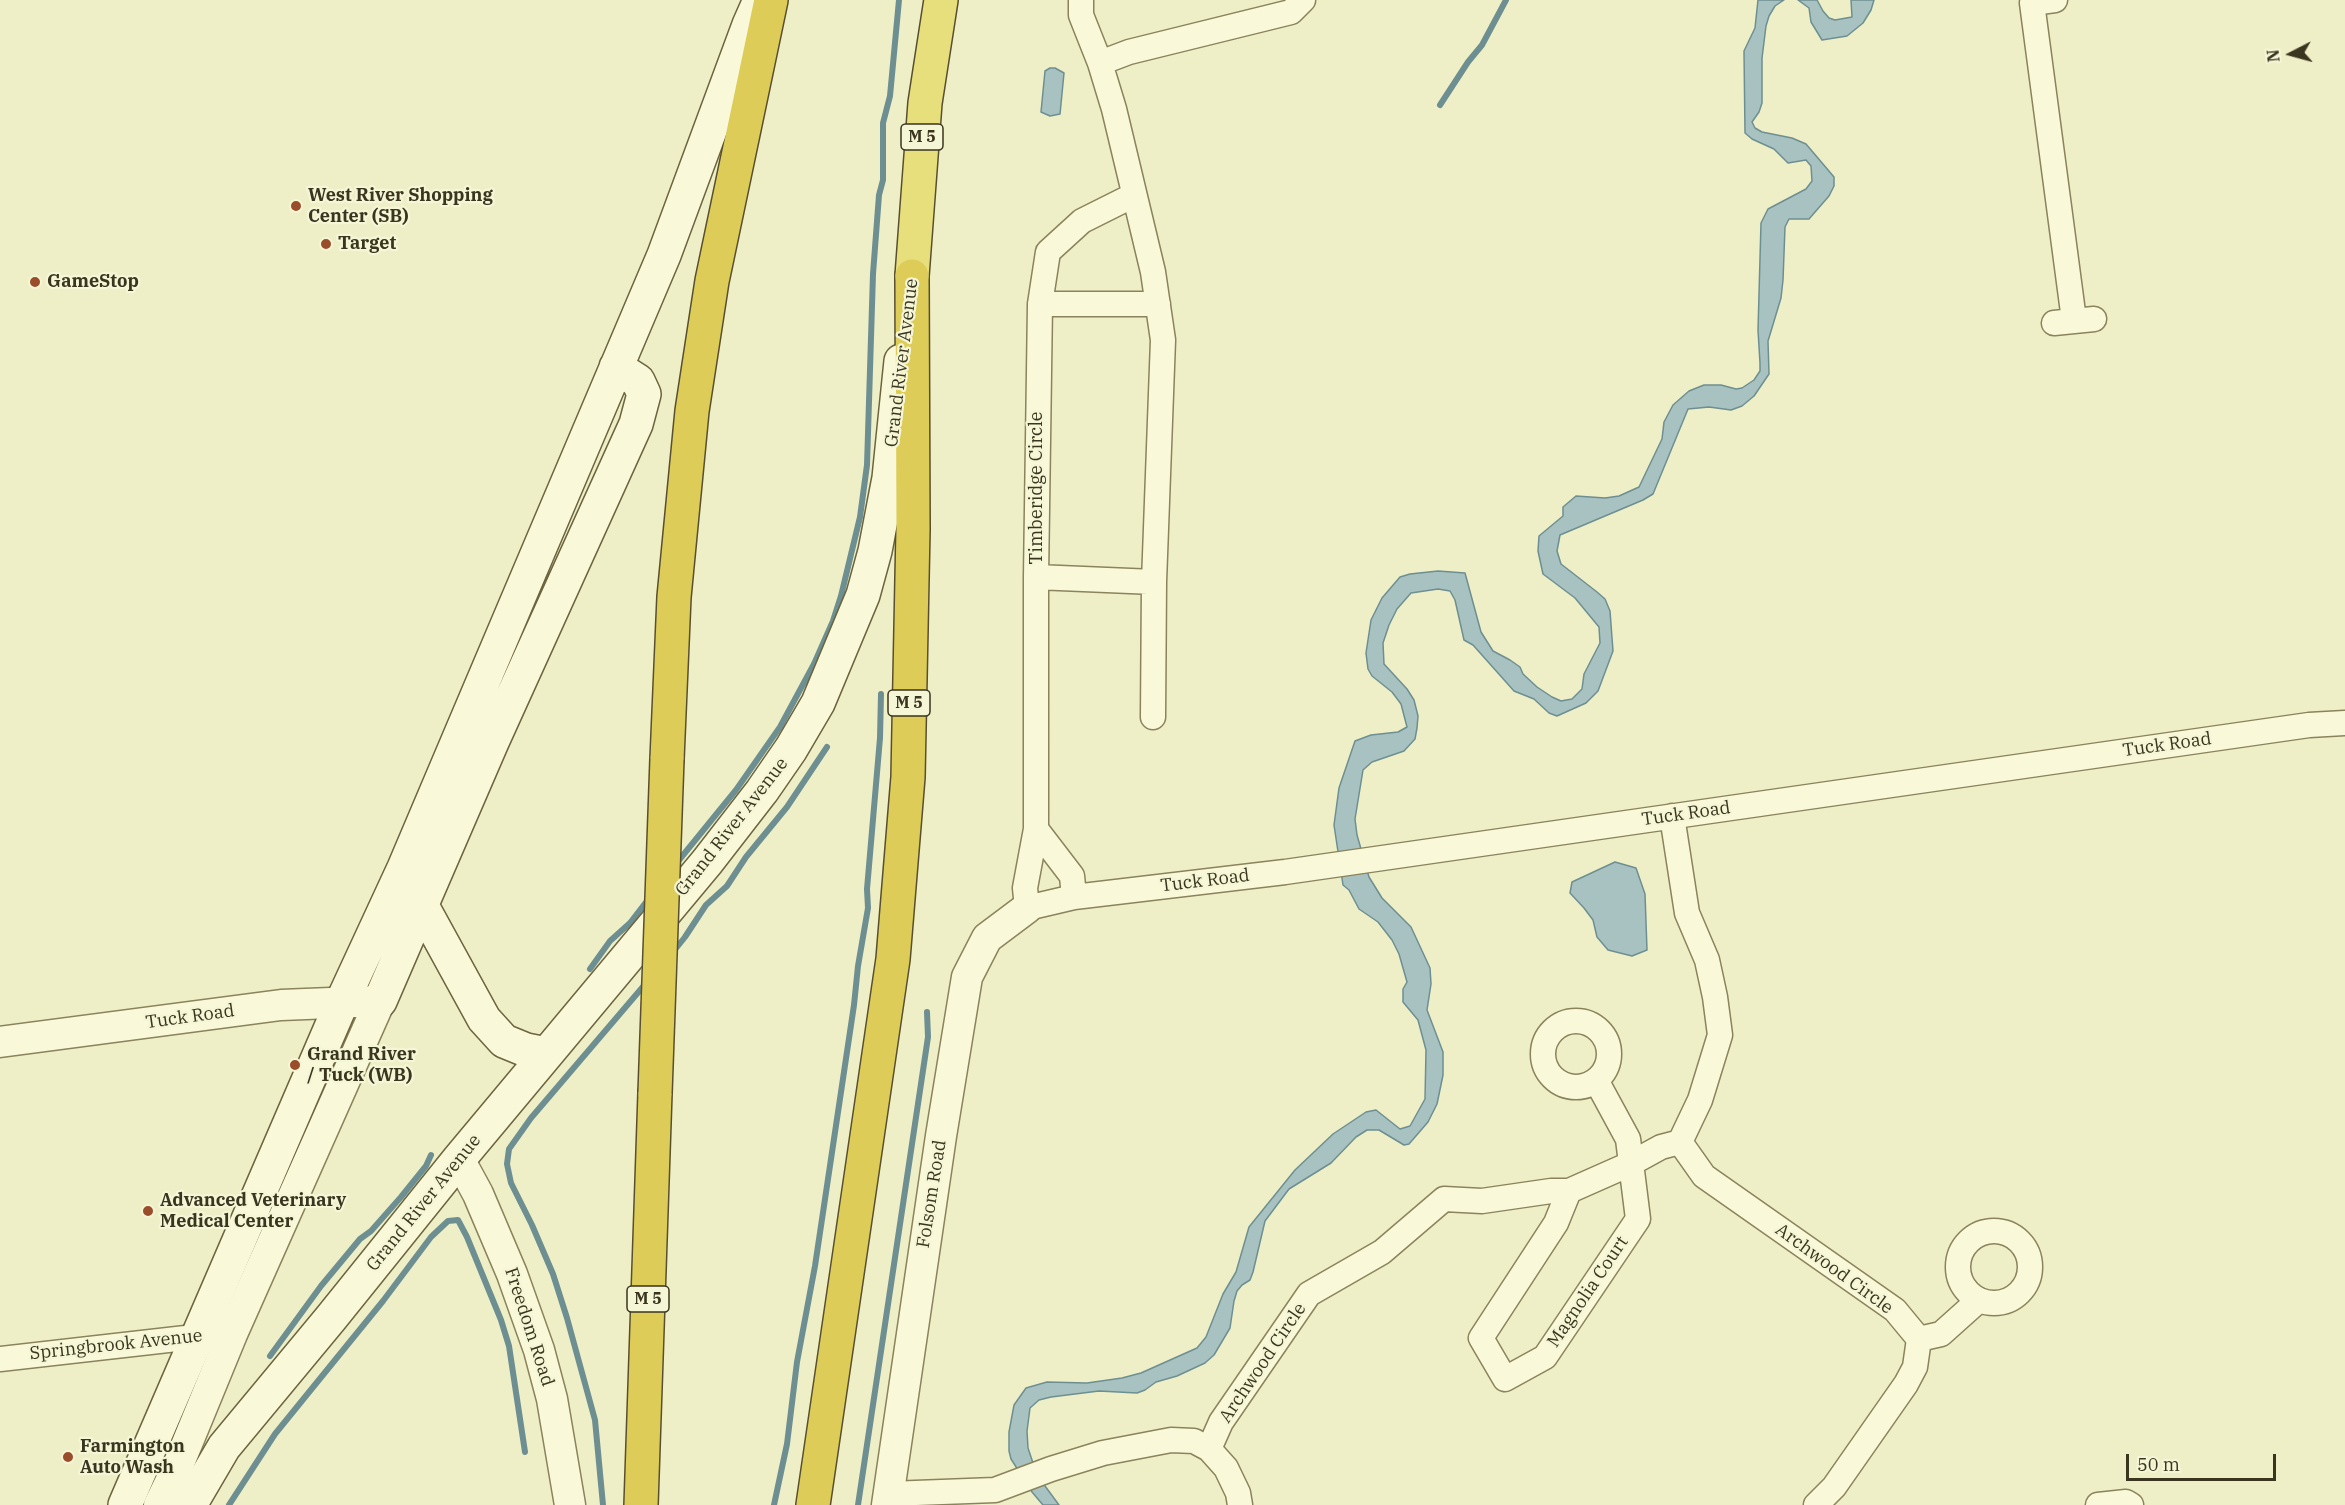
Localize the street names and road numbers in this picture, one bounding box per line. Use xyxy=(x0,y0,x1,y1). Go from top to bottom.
road number: M 5 xyxy=(901,124,943,150)
street label: Grand River Avenue xyxy=(881,277,923,449)
street label: Timberidge Circle xyxy=(1026,412,1048,564)
road number: M 5 xyxy=(888,690,930,716)
street label: Tuck Road xyxy=(2121,728,2213,762)
street label: Grand River Avenue xyxy=(671,754,793,900)
street label: Tuck Road xyxy=(1640,797,1732,831)
street label: Tuck Road xyxy=(1159,865,1251,897)
street label: Tuck Road xyxy=(144,1000,236,1034)
street label: Grand River Avenue xyxy=(362,1130,486,1276)
street label: Folsom Road xyxy=(913,1138,951,1250)
street label: Archwood Circle xyxy=(1771,1219,1897,1319)
street label: Magnolia Court xyxy=(1543,1232,1633,1352)
street label: Freedom Road xyxy=(500,1265,558,1389)
road number: M 5 xyxy=(627,1286,669,1312)
street label: Archwood Circle xyxy=(1215,1299,1311,1427)
street label: Springbrook Avenue xyxy=(29,1325,203,1365)

